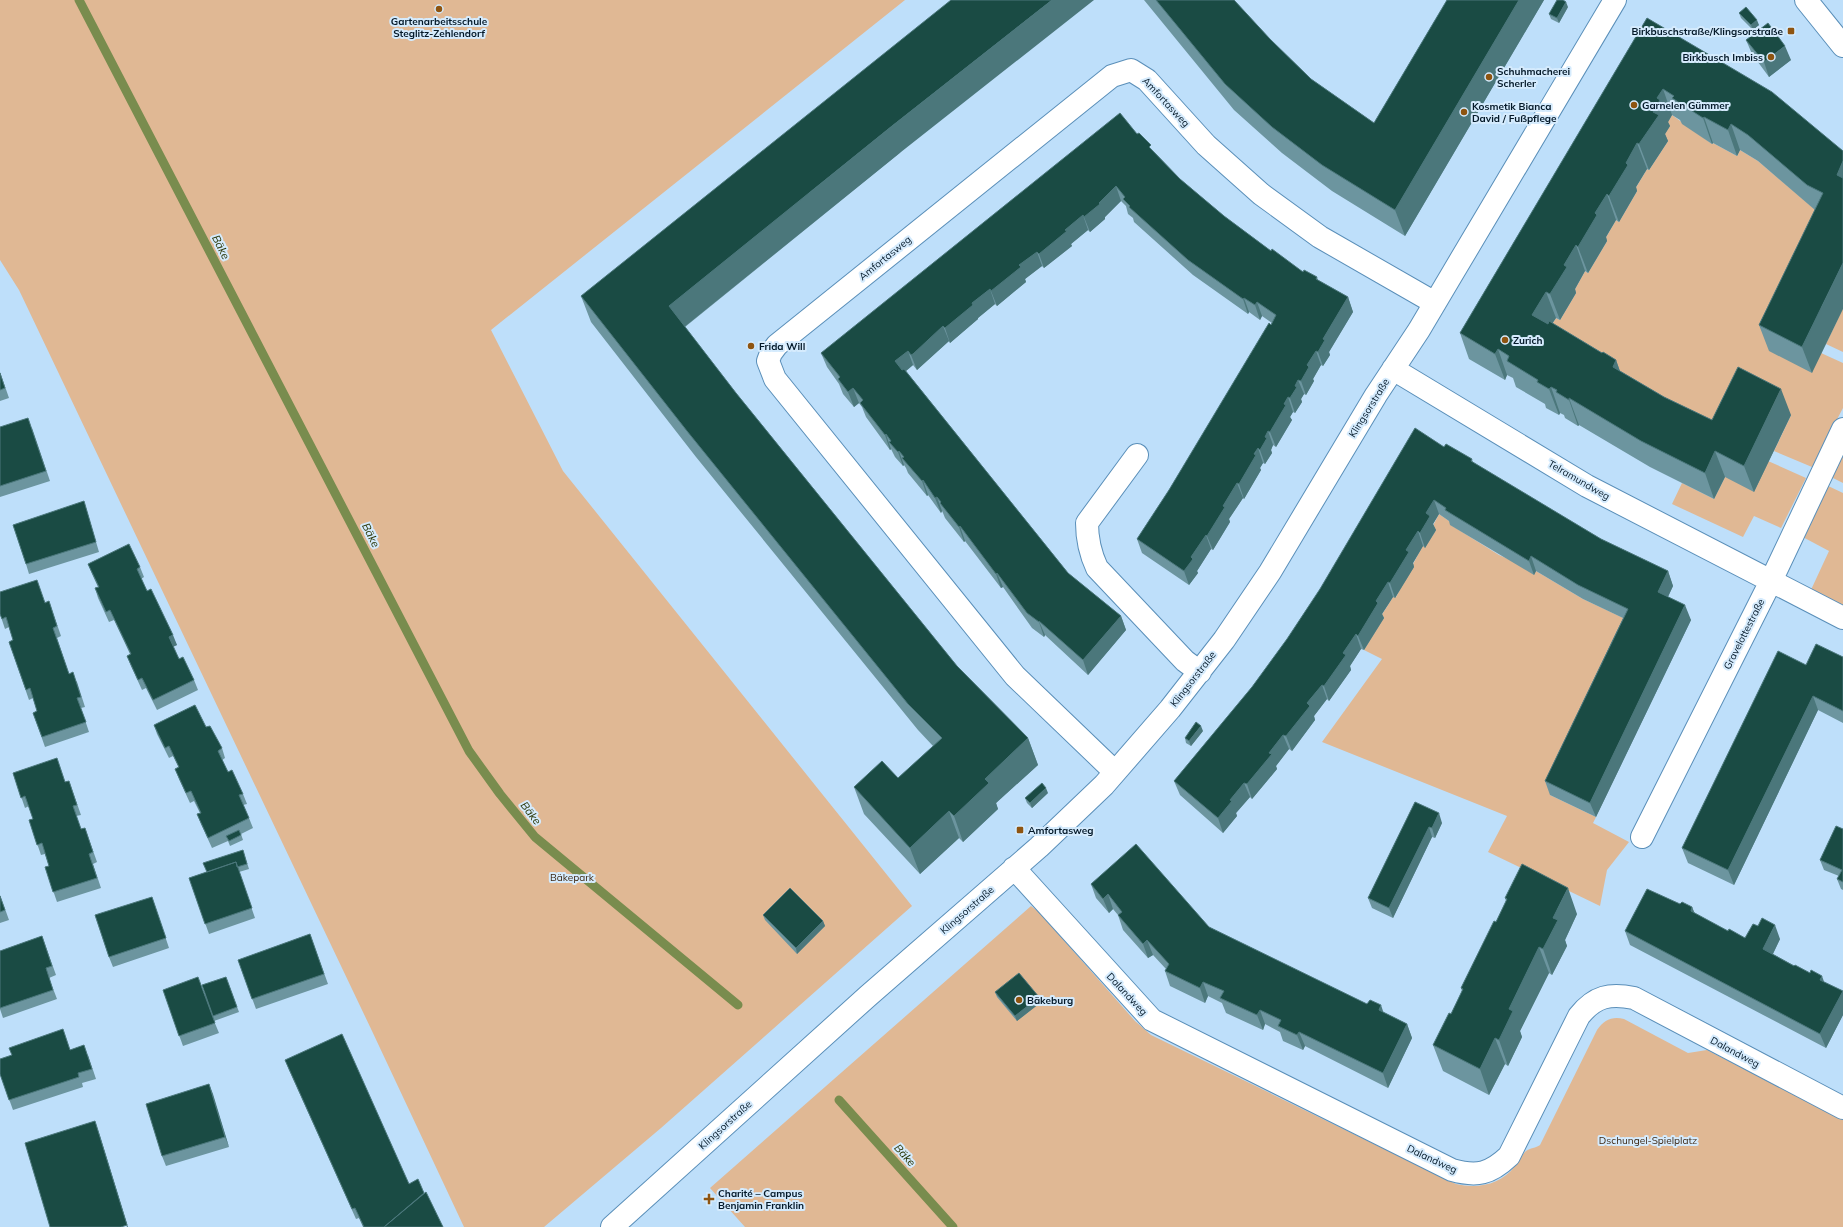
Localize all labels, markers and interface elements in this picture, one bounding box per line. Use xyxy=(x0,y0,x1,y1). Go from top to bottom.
marker: Gartenarbeitsschule Steglitz-Zehlendorf xyxy=(434,4,444,14)
place label: Gartenarbeitsschule Steglitz-Zehlendorf xyxy=(391,15,488,40)
place label: Birkbuschstraße/Klingsorstraße xyxy=(1632,25,1784,38)
marker: Birkbuschstraße/Klingsorstraße xyxy=(1786,26,1796,36)
place label: Birkbusch Imbiss xyxy=(1682,51,1763,64)
marker: Birkbusch Imbiss xyxy=(1766,52,1776,62)
place label: Schuhmacherei Scherler xyxy=(1497,65,1570,90)
marker: Schuhmacherei Scherler xyxy=(1484,72,1494,82)
street label: Amfortasweg xyxy=(1140,74,1192,130)
place label: Garnelen Gümmer xyxy=(1642,99,1729,112)
place label: Kosmetik Bianca David / Fußpflege xyxy=(1472,100,1557,125)
marker: Garnelen Gümmer xyxy=(1629,100,1639,110)
marker: Kosmetik Bianca David / Fußpflege xyxy=(1459,107,1469,117)
water label: Bäke xyxy=(209,232,233,262)
street label: Amfortasweg xyxy=(856,233,914,283)
place label: Zurich xyxy=(1513,334,1543,347)
marker: Zurich xyxy=(1500,335,1510,345)
place label: Frida Will xyxy=(759,340,805,353)
marker: Frida Will xyxy=(746,341,756,351)
street label: Klingsorstraße xyxy=(1346,376,1392,440)
street label: Telramundweg xyxy=(1546,457,1612,503)
water label: Bäke xyxy=(359,520,383,550)
street label: Gravelottestraße xyxy=(1721,596,1767,672)
street label: Klingsorstraße xyxy=(1167,649,1219,709)
water label: Bäke xyxy=(518,799,544,827)
place label: Amfortasweg xyxy=(1028,824,1094,837)
marker: Amfortasweg xyxy=(1015,825,1025,835)
park label: Bäkepark xyxy=(550,871,595,884)
street label: Klingsorstraße xyxy=(937,883,997,937)
street label: Dalandweg xyxy=(1104,970,1150,1018)
place label: Bäkeburg xyxy=(1027,994,1073,1007)
marker: Bäkeburg xyxy=(1014,995,1024,1005)
street label: Dalandweg xyxy=(1708,1034,1762,1070)
street label: Klingsorstraße xyxy=(696,1098,754,1152)
park label: Dschungel-Spielplatz xyxy=(1599,1134,1697,1147)
water label: Bäke xyxy=(891,1141,919,1169)
street label: Dalandweg xyxy=(1405,1142,1459,1176)
place label: Charité – Campus Benjamin Franklin xyxy=(718,1187,804,1212)
marker: Charité – Campus Benjamin Franklin xyxy=(703,1193,715,1205)

